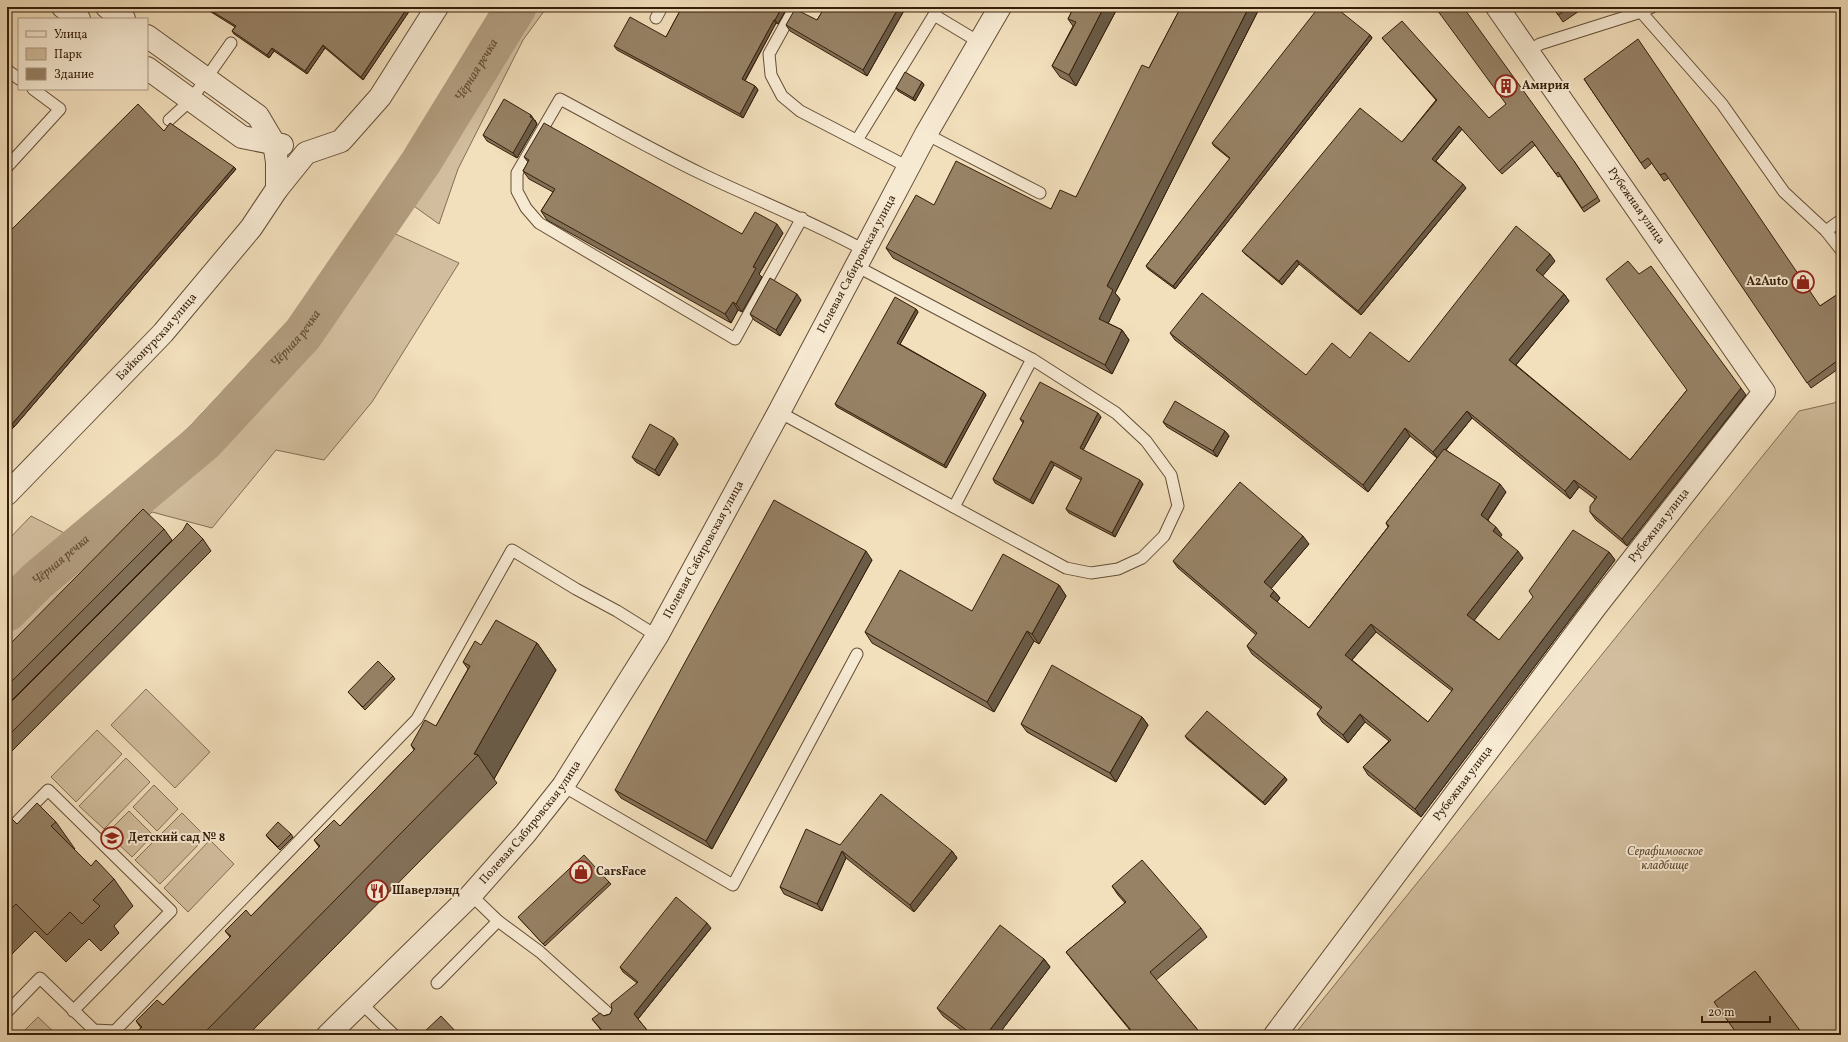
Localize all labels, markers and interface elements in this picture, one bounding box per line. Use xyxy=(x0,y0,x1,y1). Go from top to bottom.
legend xyxy=(18,18,148,90)
text: Улица xyxy=(54,27,87,43)
water label: Чёрная речка xyxy=(451,36,503,105)
text: Парк xyxy=(54,47,82,63)
text: Здание xyxy=(54,67,94,83)
building icon: Амирия xyxy=(1493,73,1519,99)
place label: Амирия xyxy=(1522,78,1569,94)
street label: Рубежная улица xyxy=(1604,165,1668,247)
street label: Полевая Сабировская улица xyxy=(814,192,900,336)
shop icon: A2Auto xyxy=(1790,269,1816,295)
place label: A2Auto xyxy=(1746,274,1788,290)
street label: Байконурская улица xyxy=(113,290,201,384)
water label: Чёрная речка xyxy=(267,307,326,372)
street label: Полевая Сабировская улица xyxy=(660,478,748,622)
street label: Рубежная улица xyxy=(1625,485,1693,566)
water label: Чёрная речка xyxy=(28,531,94,590)
street label: Рубежная улица xyxy=(1430,743,1497,825)
street label: Полевая Сабировская улица xyxy=(476,758,585,888)
school or university icon: Детский сад № 8 xyxy=(99,825,125,851)
place label: Детский сад № 8 xyxy=(128,830,225,846)
park label: Серафимовское кладбище xyxy=(1627,844,1704,874)
shop icon: CarsFace xyxy=(568,859,594,885)
place label: CarsFace xyxy=(596,864,646,880)
restaurant icon: Шаверлэнд xyxy=(364,878,390,904)
place label: Шаверлэнд xyxy=(392,883,460,899)
scale bar xyxy=(1702,998,1770,1024)
text: 20 m xyxy=(1708,1005,1735,1021)

